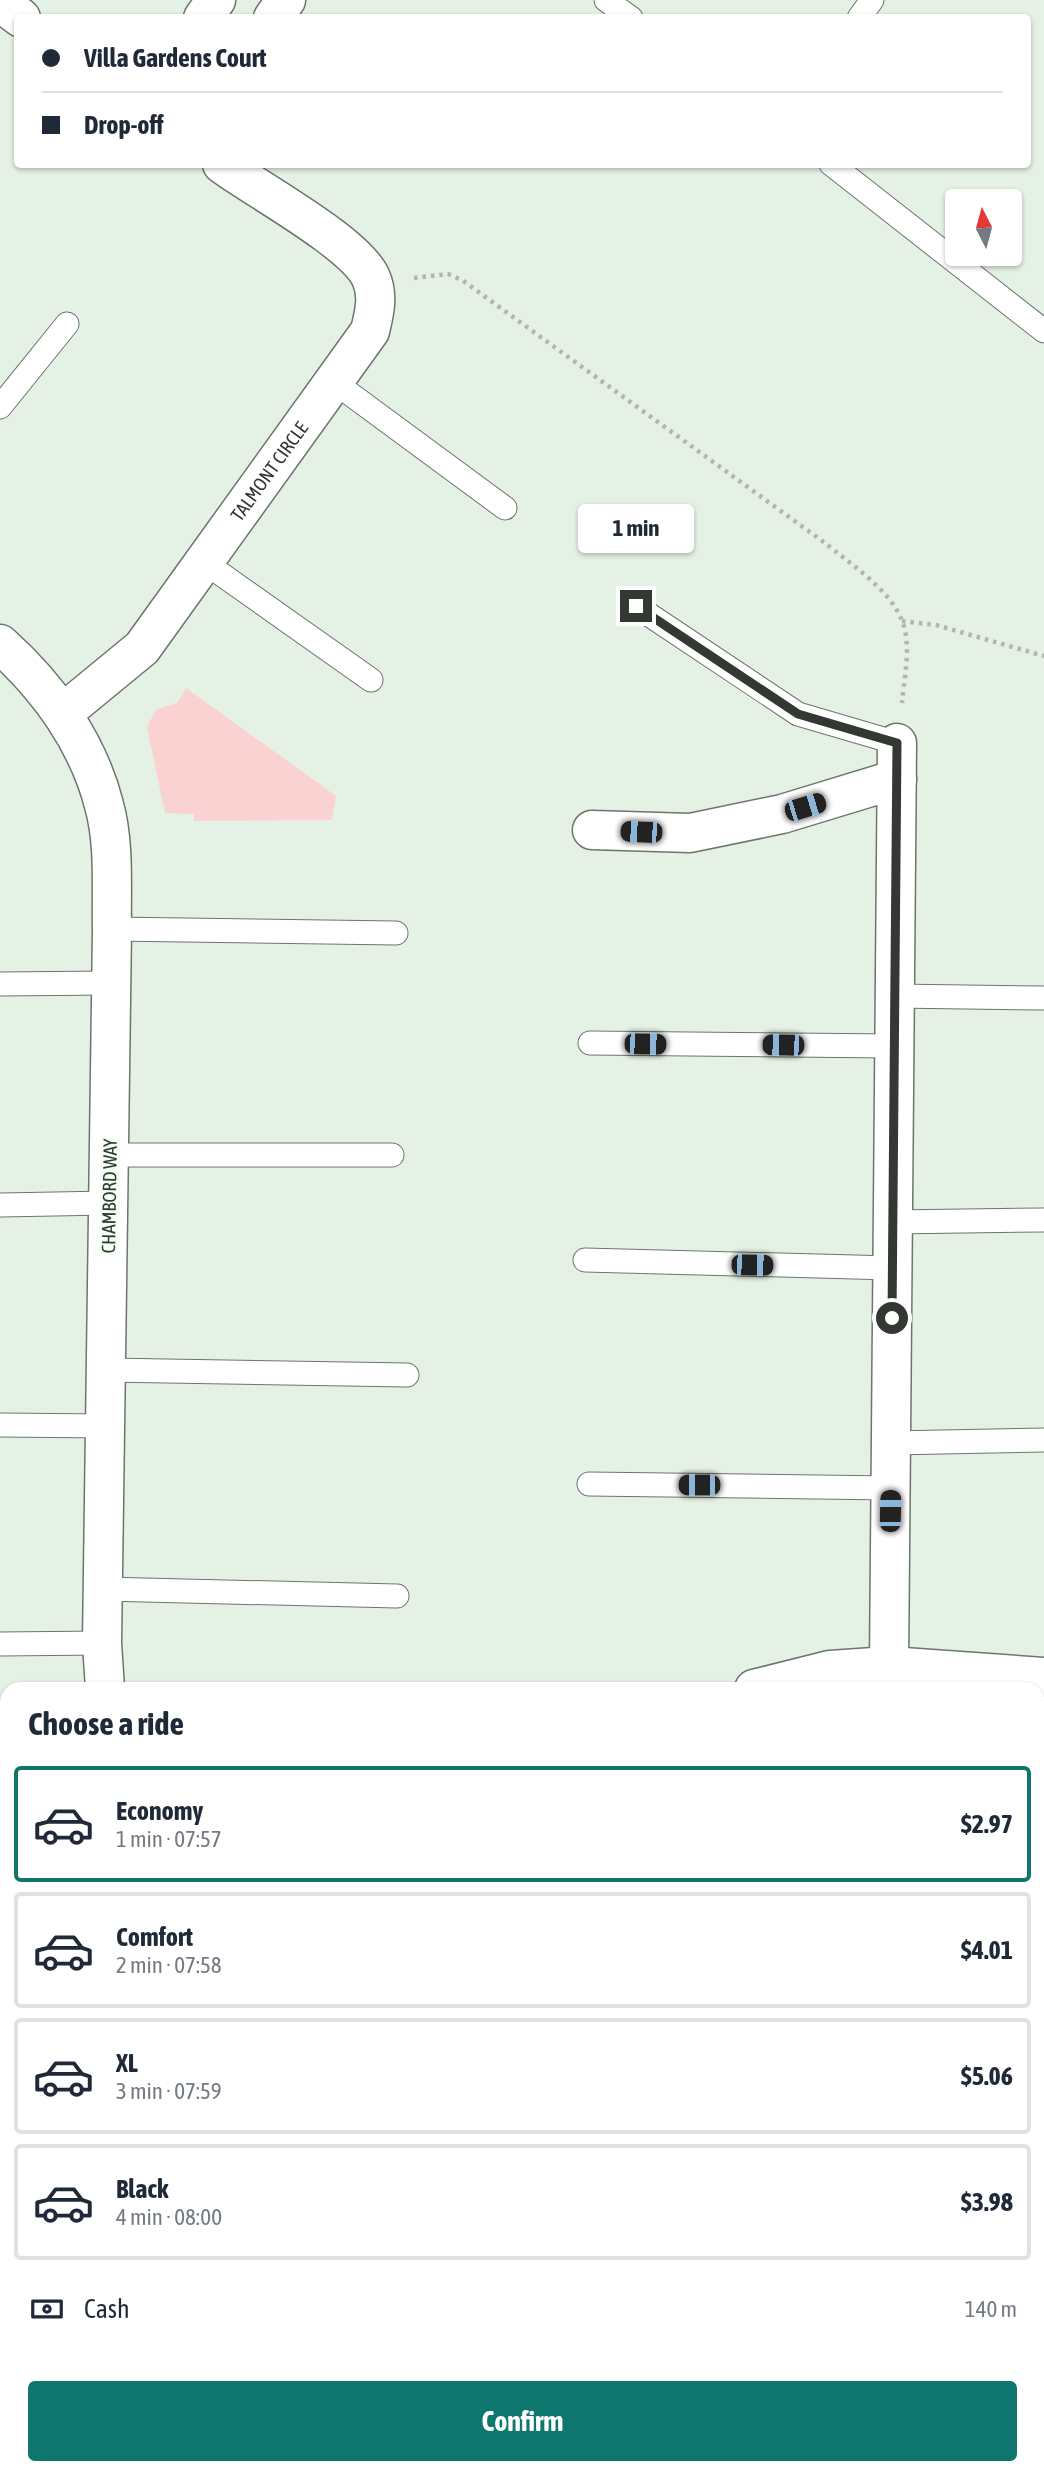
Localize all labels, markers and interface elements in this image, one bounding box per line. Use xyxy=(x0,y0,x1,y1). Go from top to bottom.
text: Villa Gardens Court xyxy=(84,43,267,73)
text: Drop-off xyxy=(84,110,164,140)
north arrow xyxy=(945,189,1022,266)
map controls xyxy=(945,189,1022,266)
street label: TALMONT CIRCLE xyxy=(226,417,312,525)
callout: 1 min xyxy=(578,504,694,554)
text: 1 min xyxy=(613,515,659,541)
route end xyxy=(620,590,652,622)
car xyxy=(782,791,829,823)
car xyxy=(620,821,663,843)
car xyxy=(624,1033,667,1055)
car xyxy=(762,1034,805,1056)
street label: CHAMBORD WAY xyxy=(97,1138,121,1254)
car xyxy=(731,1254,774,1276)
route start xyxy=(876,1302,908,1334)
car xyxy=(679,1475,721,1496)
car xyxy=(880,1490,901,1532)
text: Choose a ride xyxy=(28,1705,184,1742)
icon: car xyxy=(32,1793,95,1856)
text: Economy xyxy=(116,1796,203,1826)
text: $2.97 xyxy=(961,1809,1013,1839)
text: 1 min · 07:57 xyxy=(116,1826,222,1852)
icon: car xyxy=(32,1919,95,1982)
text: Comfort xyxy=(116,1922,193,1952)
text: $4.01 xyxy=(961,1935,1013,1965)
text: 2 min · 07:58 xyxy=(116,1952,222,1978)
icon: car xyxy=(32,2045,95,2108)
text: XL xyxy=(116,2048,138,2078)
text: $5.06 xyxy=(961,2061,1013,2091)
text: 3 min · 07:59 xyxy=(116,2078,222,2104)
icon: car xyxy=(32,2171,95,2234)
text: Black xyxy=(116,2174,168,2204)
text: $3.98 xyxy=(961,2187,1013,2217)
text: 4 min · 08:00 xyxy=(116,2204,222,2230)
icon: cash xyxy=(28,2290,66,2328)
text: Cash xyxy=(84,2294,130,2324)
text: 140 m xyxy=(965,2296,1017,2322)
button: Confirm xyxy=(28,2381,1017,2461)

